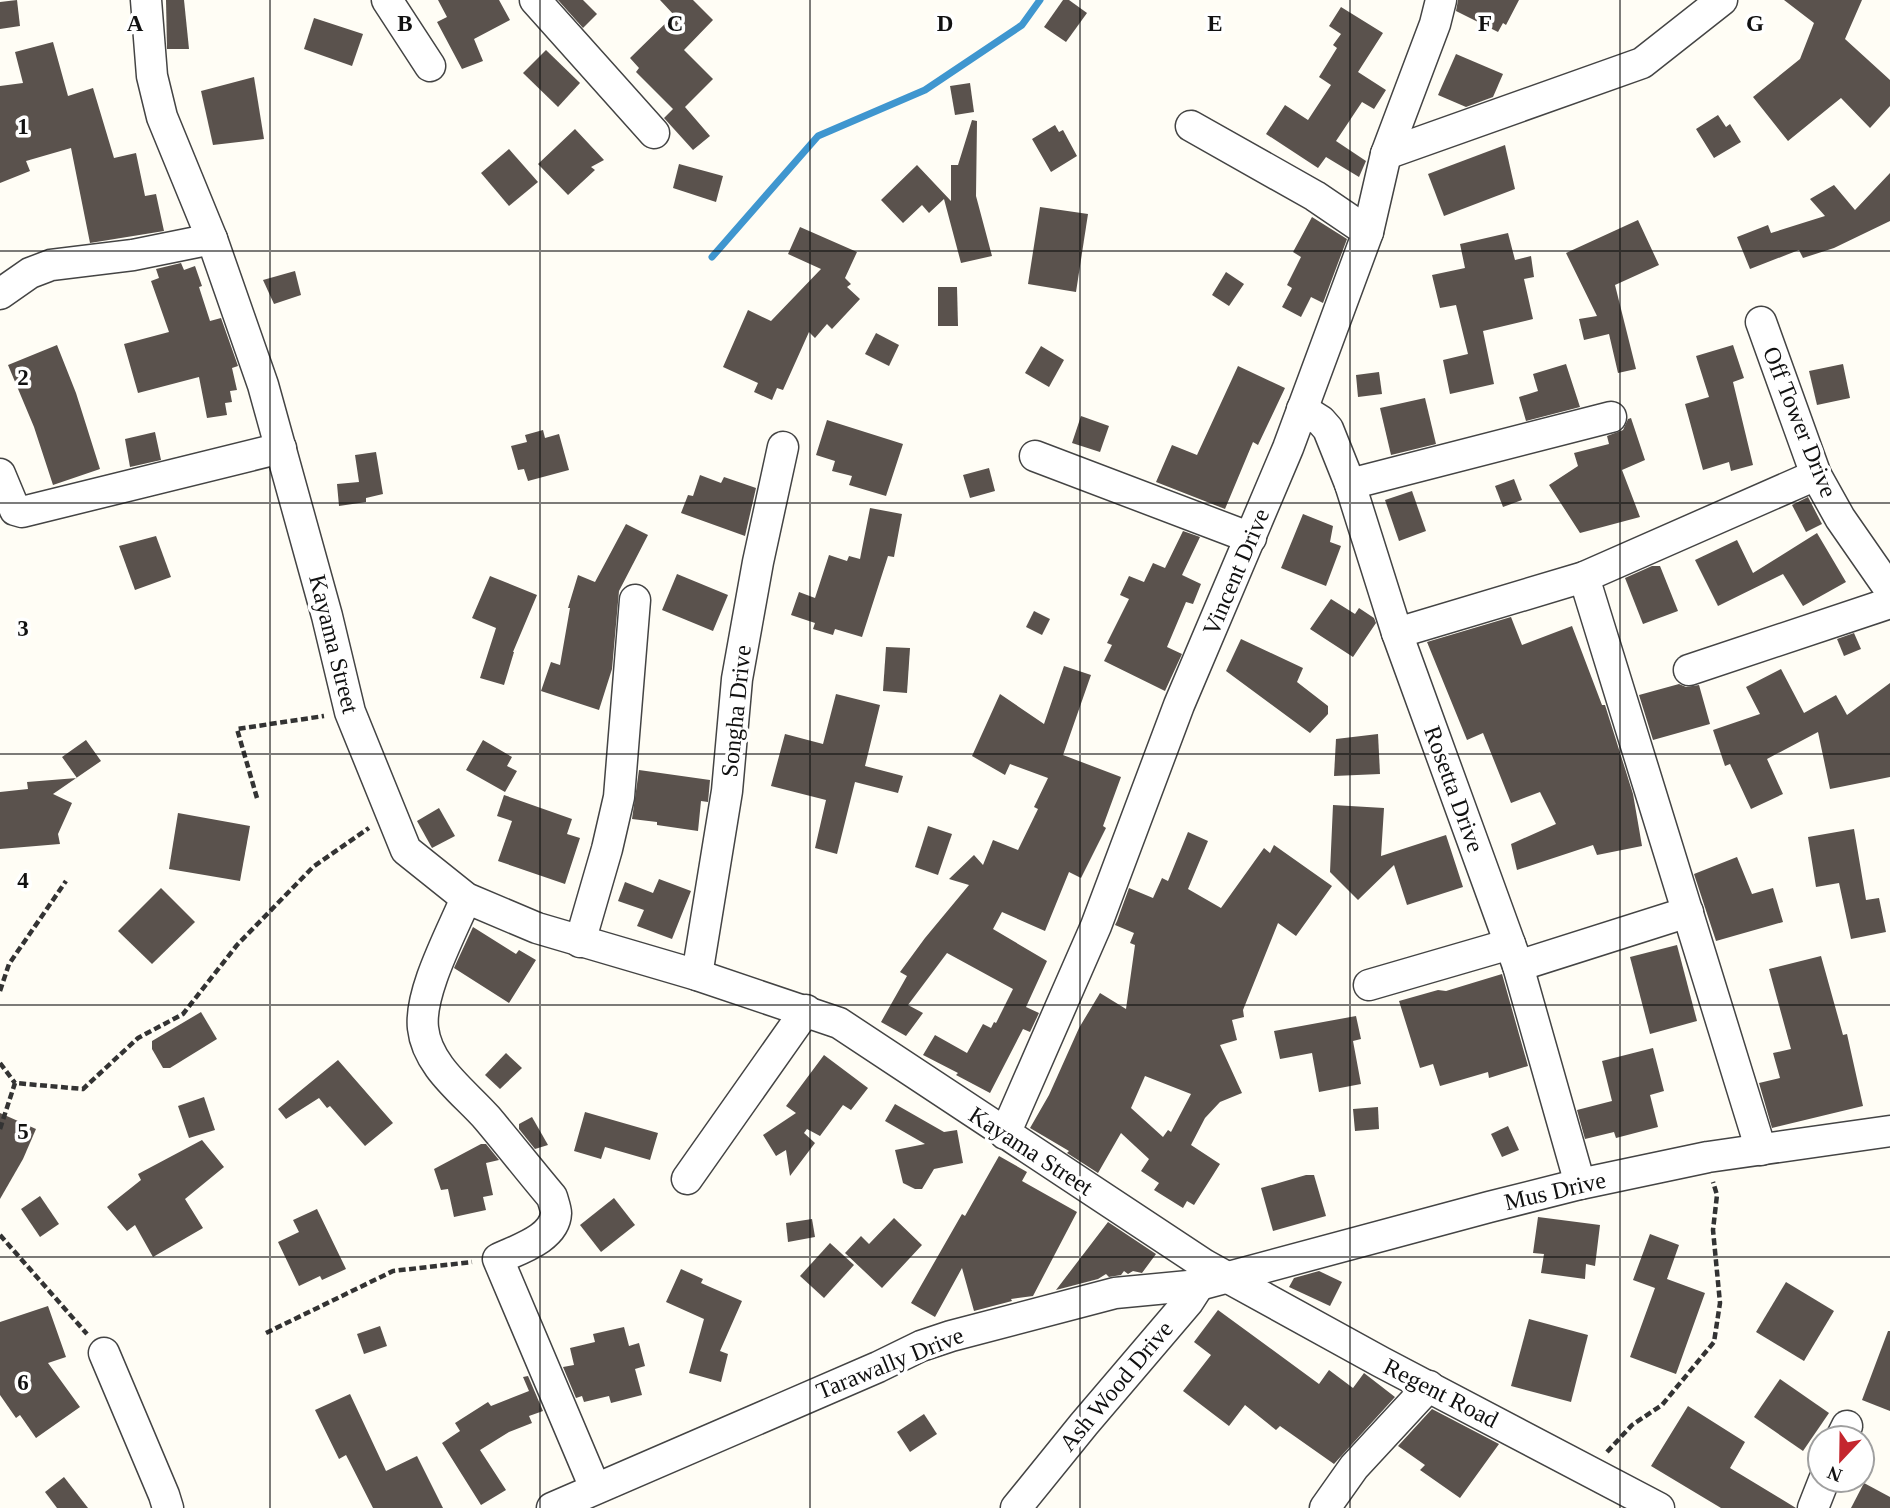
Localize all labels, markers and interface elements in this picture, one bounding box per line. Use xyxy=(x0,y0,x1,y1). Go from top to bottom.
text: A xyxy=(127,11,144,36)
text: B xyxy=(397,11,413,36)
text: C xyxy=(667,11,683,36)
text: D xyxy=(937,11,953,36)
text: E xyxy=(1207,11,1223,36)
text: F xyxy=(1478,11,1492,36)
text: G xyxy=(1746,11,1764,36)
text: 1 xyxy=(17,114,29,139)
street label: Off Tower Drive xyxy=(1758,343,1842,501)
text: 2 xyxy=(17,365,29,390)
street label: Vincent Drive xyxy=(1198,505,1274,639)
street label: Kayama Street xyxy=(304,572,364,716)
text: 3 xyxy=(17,616,29,641)
street label: Songha Drive xyxy=(716,644,756,778)
street label: Rosetta Drive xyxy=(1419,722,1489,856)
text: 4 xyxy=(17,868,29,893)
street label: Kayama Street xyxy=(964,1101,1098,1201)
text: 5 xyxy=(17,1119,29,1144)
street label: Mus Drive xyxy=(1502,1167,1608,1215)
street label: Ash Wood Drive xyxy=(1054,1316,1178,1456)
street label: Tarawally Drive xyxy=(813,1322,967,1404)
street label: Regent Road xyxy=(1380,1353,1502,1433)
text: 6 xyxy=(17,1370,29,1395)
north arrow xyxy=(1806,1424,1876,1494)
text: N xyxy=(1824,1462,1845,1487)

